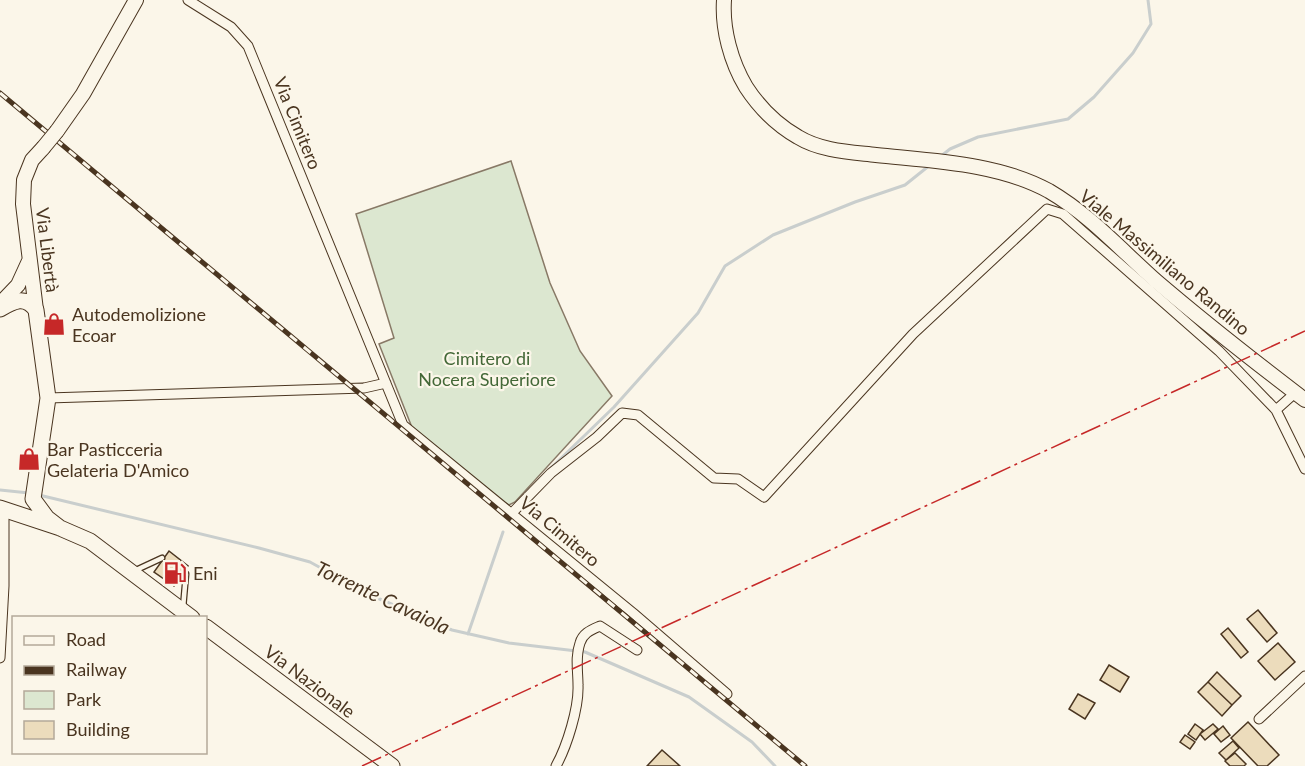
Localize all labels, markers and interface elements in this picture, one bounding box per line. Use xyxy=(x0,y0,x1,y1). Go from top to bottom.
street label: Via Cimitero xyxy=(269,74,327,172)
street label: Viale Massimiliano Randino xyxy=(1075,184,1255,340)
street label: Via Libertà xyxy=(32,206,64,294)
place label: Autodemolizione Ecoar xyxy=(72,303,206,346)
shop icon: Autodemolizione Ecoar xyxy=(41,311,67,337)
park label: Cimitero di Nocera Superiore xyxy=(418,347,556,390)
place label: Bar Pasticceria Gelateria D'Amico xyxy=(47,438,189,481)
shop icon: Bar Pasticceria Gelateria D'Amico xyxy=(16,446,42,472)
street label: Via Cimitero xyxy=(515,491,605,571)
water label: Torrente Cavaiola xyxy=(312,555,454,639)
fuel station icon: Eni xyxy=(162,560,188,586)
place label: Eni xyxy=(193,562,218,584)
legend xyxy=(12,616,207,754)
text: Road xyxy=(66,628,106,650)
street label: Via Nazionale xyxy=(260,640,360,722)
text: Railway xyxy=(66,658,127,680)
text: Park xyxy=(66,688,102,710)
text: Building xyxy=(66,718,130,740)

